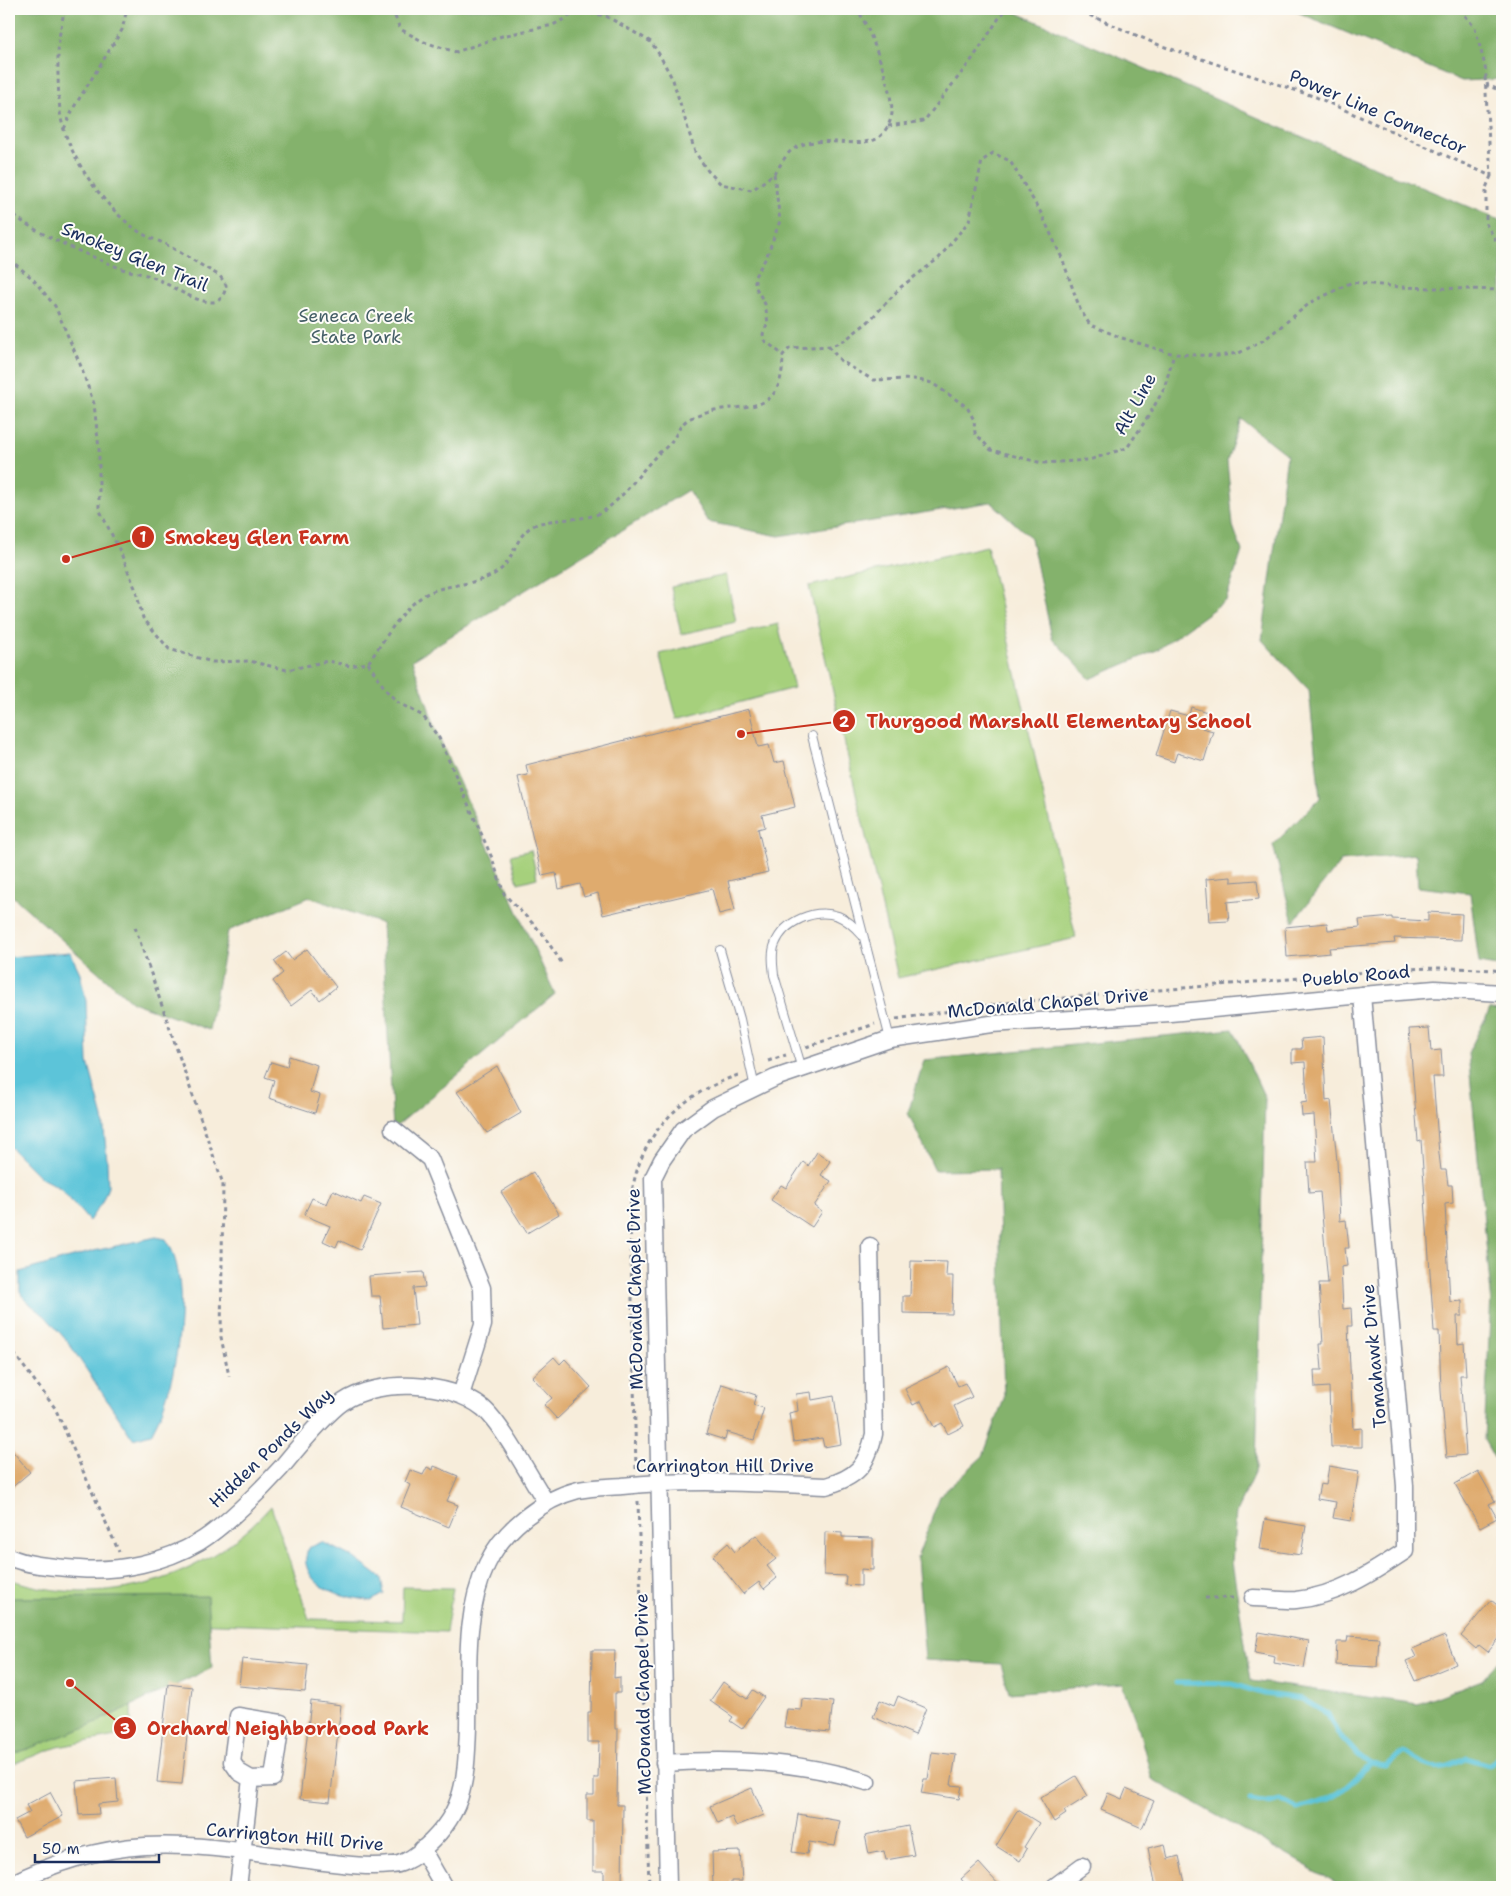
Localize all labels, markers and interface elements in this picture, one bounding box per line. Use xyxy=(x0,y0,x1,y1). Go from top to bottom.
street label: Power Line Connector xyxy=(1286,64,1470,160)
street label: Smokey Glen Trail xyxy=(58,217,213,298)
park label: Seneca Creek State Park xyxy=(298,304,414,349)
street label: Alt Line xyxy=(1108,369,1162,439)
callout: Smokey Glen Farm xyxy=(130,520,360,554)
text: Smokey Glen Farm xyxy=(165,525,349,550)
text: 1 xyxy=(140,527,147,547)
callout: Thurgood Marshall Elementary School xyxy=(831,704,1261,738)
text: Thurgood Marshall Elementary School xyxy=(866,709,1252,734)
text: 2 xyxy=(839,712,850,732)
street label: Pueblo Road xyxy=(1301,959,1411,993)
street label: McDonald Chapel Drive xyxy=(946,982,1150,1024)
street label: McDonald Chapel Drive xyxy=(621,1188,649,1390)
street label: Tomahawk Drive xyxy=(1356,1283,1392,1429)
street label: Hidden Ponds Way xyxy=(204,1383,338,1513)
street label: Carrington Hill Drive xyxy=(636,1454,814,1478)
street label: McDonald Chapel Drive xyxy=(629,1593,657,1795)
callout: Orchard Neighborhood Park xyxy=(112,1711,440,1745)
text: Orchard Neighborhood Park xyxy=(147,1716,429,1741)
text: 3 xyxy=(120,1719,130,1739)
street label: Carrington Hill Drive xyxy=(205,1817,385,1857)
scale bar xyxy=(35,1831,159,1863)
text: 50 m xyxy=(42,1839,80,1859)

